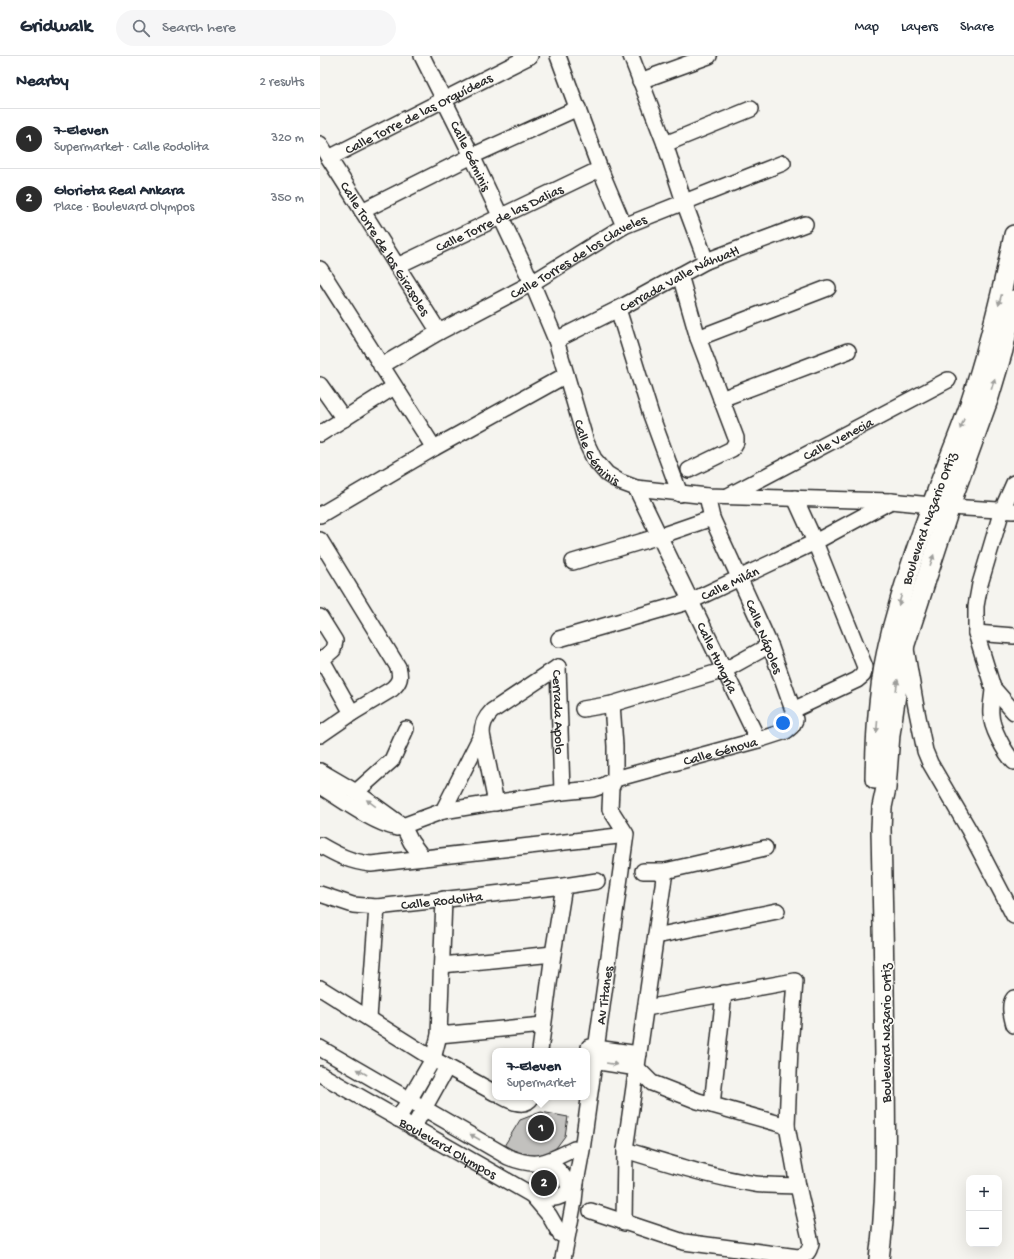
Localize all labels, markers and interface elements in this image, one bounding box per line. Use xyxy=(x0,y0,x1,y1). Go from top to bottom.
search box xyxy=(116,10,396,46)
text: Gridwalk xyxy=(20,16,92,39)
icon: search xyxy=(130,17,152,39)
text: Search here xyxy=(162,19,236,37)
text: Map xyxy=(855,19,879,36)
text: Layers xyxy=(901,19,938,36)
text: Share xyxy=(960,19,994,36)
street label: Calle Torre de las Orquídeas xyxy=(343,70,497,159)
text: Nearby xyxy=(16,72,69,92)
text: 2 results xyxy=(259,75,304,90)
street label: Calle Géminis xyxy=(445,119,494,195)
text: 7-Eleven xyxy=(54,122,108,140)
text: 1 xyxy=(26,131,32,146)
text: 320 m xyxy=(271,131,304,146)
text: Supermarket · Calle Rodolita xyxy=(54,140,209,155)
street label: Calle Torre de los Girasoles xyxy=(335,179,433,320)
street label: Calle Torre de las Dalias xyxy=(433,181,567,257)
text: Glorieta Real Ankara xyxy=(54,182,184,200)
text: 2 xyxy=(26,191,32,206)
text: 350 m xyxy=(271,191,304,206)
text: Place · Boulevard Olympos xyxy=(54,200,194,215)
street label: Calle Torres de los Claveles xyxy=(508,212,650,304)
street label: Cerrada Valle Náhuatl xyxy=(618,243,742,317)
one-way arrow xyxy=(996,294,1002,306)
one-way arrow xyxy=(990,378,996,390)
street label: Calle Venecia xyxy=(801,414,878,466)
street label: Calle Géminis xyxy=(569,418,623,491)
one-way arrow xyxy=(959,419,965,431)
street label: Boulevard Nazario Ortiz xyxy=(899,449,962,588)
one-way arrow xyxy=(929,554,935,566)
street label: Calle Milán xyxy=(699,564,763,606)
one-way arrow xyxy=(897,594,903,606)
street label: Calle Nápoles xyxy=(740,597,786,677)
street label: Calle Hungría xyxy=(691,620,741,698)
street label: Cerrada Apolo xyxy=(547,669,567,755)
one-way arrow xyxy=(894,679,900,691)
your location xyxy=(773,713,793,733)
one-way arrow xyxy=(873,721,880,733)
street label: Calle Génova xyxy=(682,734,761,771)
one-way arrow xyxy=(366,799,376,807)
street label: Calle Rodolita xyxy=(400,889,485,915)
street label: Boulevard Nazario Ortiz xyxy=(879,962,896,1104)
street label: Av Titanes xyxy=(594,964,619,1026)
popup xyxy=(492,1048,590,1100)
text: 7-Eleven xyxy=(507,1058,561,1076)
one-way arrow xyxy=(606,1061,618,1067)
one-way arrow xyxy=(356,1068,368,1075)
text: Supermarket xyxy=(507,1076,575,1091)
pin: 1 xyxy=(528,1113,554,1143)
street label: Boulevard Olympos xyxy=(395,1115,500,1184)
one-way arrow xyxy=(469,1134,480,1141)
pin: 2 xyxy=(531,1168,557,1198)
map controls xyxy=(966,1175,1002,1247)
button: + xyxy=(966,1175,1002,1211)
button: − xyxy=(966,1211,1002,1247)

